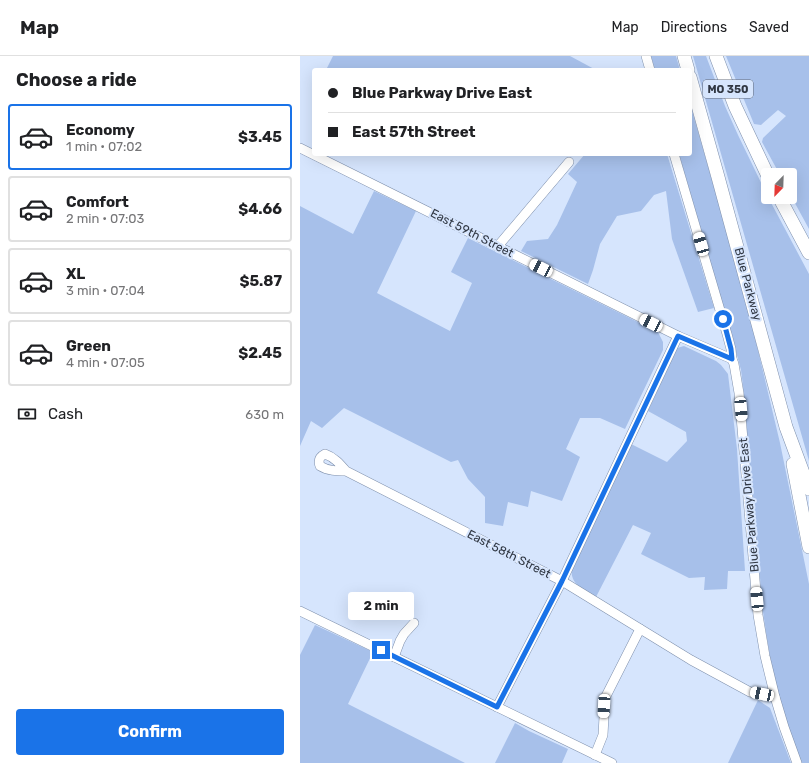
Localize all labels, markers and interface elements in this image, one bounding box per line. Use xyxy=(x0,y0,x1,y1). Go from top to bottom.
text: Map xyxy=(20,16,59,39)
text: Map xyxy=(612,19,639,36)
text: Directions xyxy=(661,19,727,36)
text: Saved xyxy=(749,19,789,36)
text: Choose a ride xyxy=(16,69,137,91)
road number: MO 350 xyxy=(703,80,753,98)
text: Blue Parkway Drive East xyxy=(352,84,532,102)
icon: car xyxy=(18,119,54,155)
text: Economy xyxy=(66,121,135,139)
text: East 57th Street xyxy=(352,123,476,141)
text: $3.45 xyxy=(238,128,282,146)
text: 1 min · 07:02 xyxy=(66,139,142,154)
north arrow xyxy=(761,168,797,204)
map controls xyxy=(761,168,797,204)
icon: car xyxy=(18,191,54,227)
text: Comfort xyxy=(66,193,129,211)
text: $4.66 xyxy=(238,200,282,218)
street label: East 59th Street xyxy=(428,206,516,260)
text: 2 min · 07:03 xyxy=(66,211,144,226)
car xyxy=(692,231,710,257)
street label: Blue Parkway xyxy=(731,246,765,323)
car xyxy=(528,257,554,279)
icon: car xyxy=(18,263,54,299)
text: XL xyxy=(66,265,85,283)
text: $5.87 xyxy=(239,272,282,290)
text: 3 min · 07:04 xyxy=(66,283,145,298)
route start xyxy=(714,310,732,328)
car xyxy=(638,312,664,334)
icon: car xyxy=(18,335,54,371)
text: Green xyxy=(66,337,111,355)
text: $2.45 xyxy=(238,344,282,362)
text: 4 min · 07:05 xyxy=(66,355,145,370)
car xyxy=(734,397,748,421)
icon: cash xyxy=(16,403,38,425)
text: Cash xyxy=(48,405,83,423)
text: 630 m xyxy=(245,407,284,422)
street label: Blue Parkway Drive East xyxy=(736,437,762,573)
street label: East 58th Street xyxy=(465,527,553,581)
car xyxy=(750,587,764,611)
callout: 2 min xyxy=(348,592,414,620)
text: 2 min xyxy=(363,598,399,613)
route end xyxy=(372,641,390,659)
car xyxy=(749,686,775,702)
car xyxy=(597,694,611,718)
button: Confirm xyxy=(16,709,284,755)

